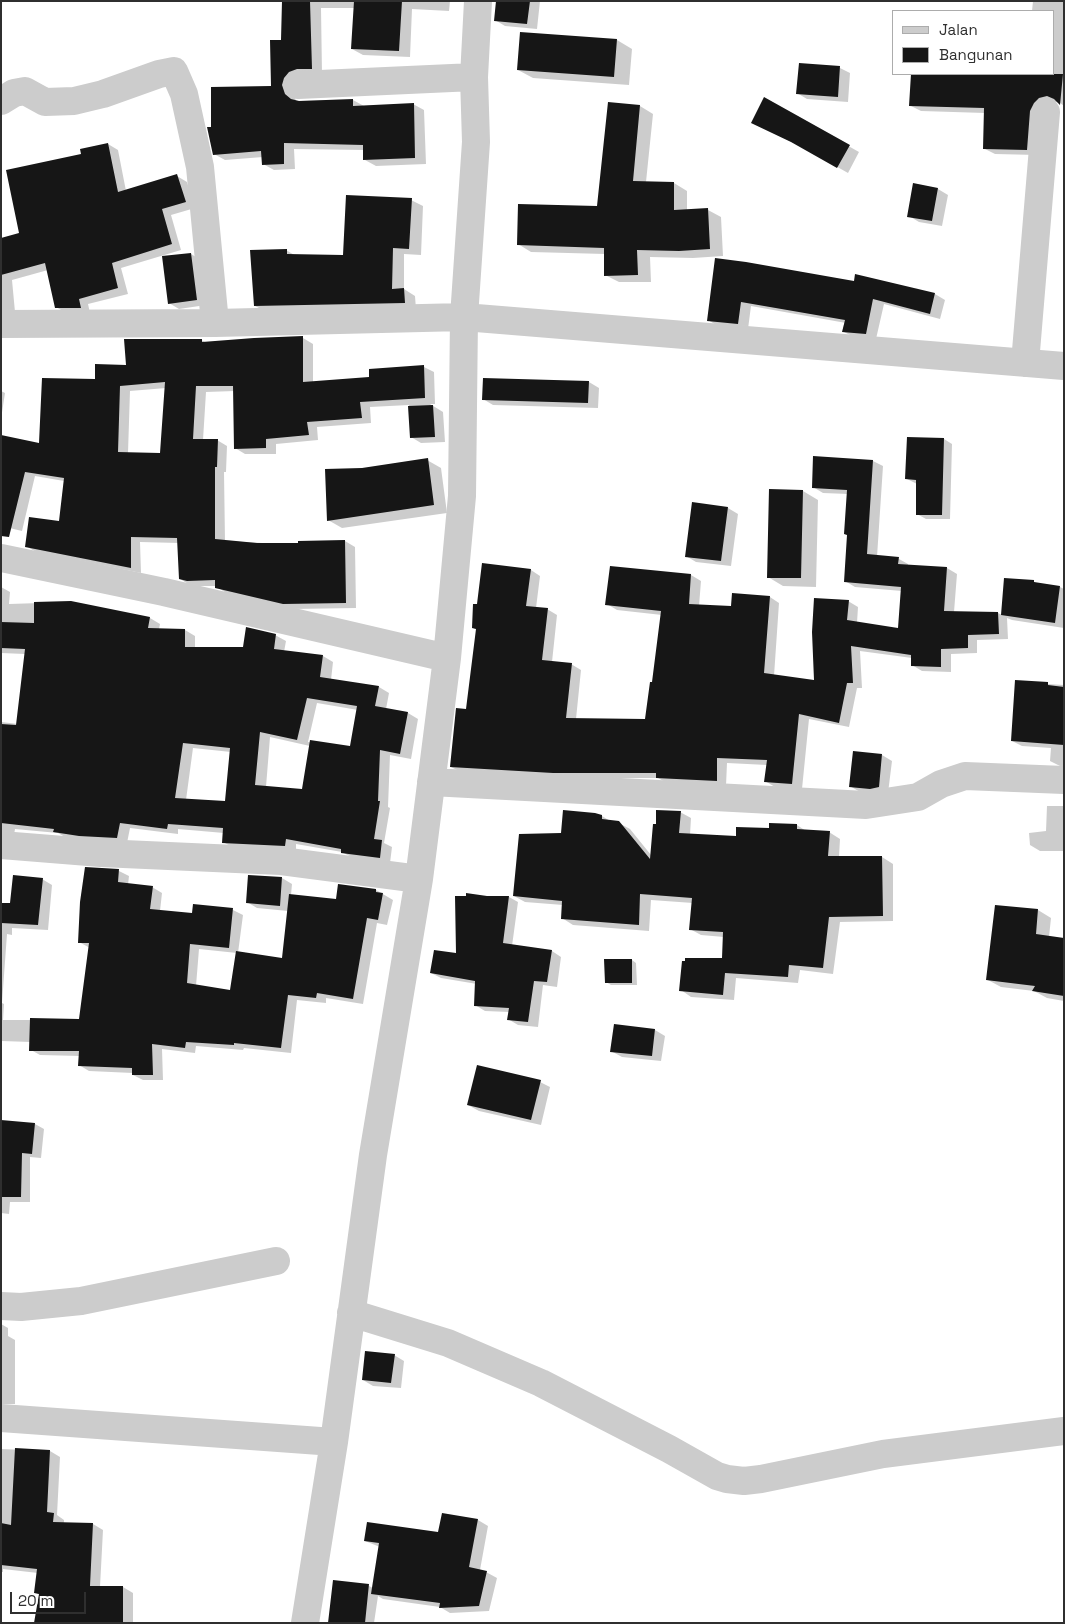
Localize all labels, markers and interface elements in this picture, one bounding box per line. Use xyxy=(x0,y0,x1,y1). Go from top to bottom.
legend xyxy=(892,10,1055,75)
text: Jalan xyxy=(939,20,978,39)
text: Bangunan xyxy=(939,45,1013,64)
scale bar xyxy=(12,1582,89,1614)
text: 20 m xyxy=(18,1591,53,1610)

